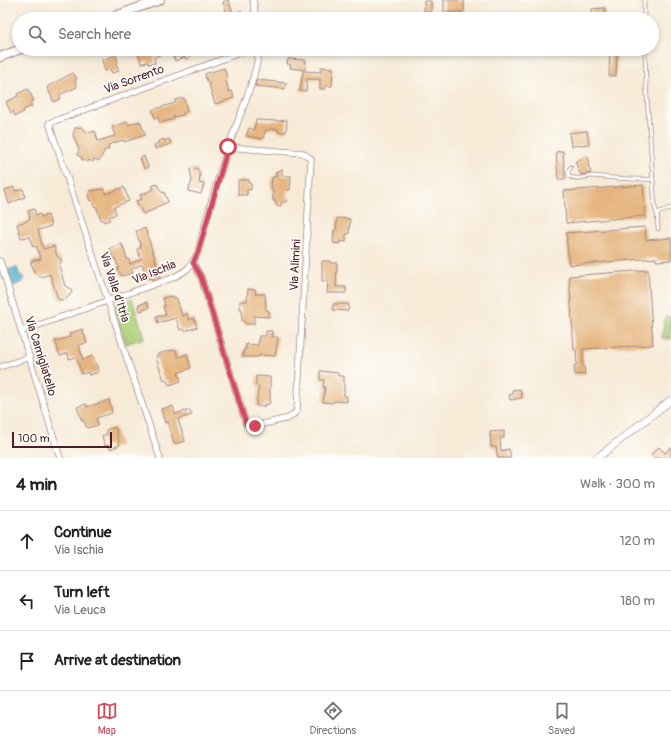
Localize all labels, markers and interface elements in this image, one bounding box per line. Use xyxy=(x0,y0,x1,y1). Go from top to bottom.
search box xyxy=(12,12,659,56)
icon: search xyxy=(26,23,48,45)
text: Search here xyxy=(58,25,131,44)
street label: Via Sorrento xyxy=(102,61,167,97)
route start xyxy=(219,138,237,156)
street label: Via Alimini xyxy=(287,239,304,291)
street label: Via Valle d'Itria xyxy=(96,250,133,325)
street label: Via Ischia xyxy=(130,257,179,288)
street label: Via Camigliatello xyxy=(21,315,60,398)
route end xyxy=(246,417,264,435)
scale bar xyxy=(12,430,112,449)
text: 100 m xyxy=(18,432,49,445)
text: 4 min xyxy=(16,474,57,495)
text: Walk · 300 m xyxy=(580,476,655,492)
text: Continue xyxy=(54,523,112,542)
icon: ahead xyxy=(16,530,38,552)
text: 120 m xyxy=(619,533,655,549)
text: Via Ischia xyxy=(54,542,104,558)
text: Turn left xyxy=(54,583,110,602)
icon: left xyxy=(16,590,38,612)
text: 180 m xyxy=(620,593,655,609)
text: Via Leuca xyxy=(54,602,106,618)
icon: arrive xyxy=(16,650,38,672)
text: Arrive at destination xyxy=(54,651,181,670)
tab: Map xyxy=(96,700,118,737)
tab: Directions xyxy=(310,700,356,737)
tab: Saved xyxy=(548,700,575,737)

